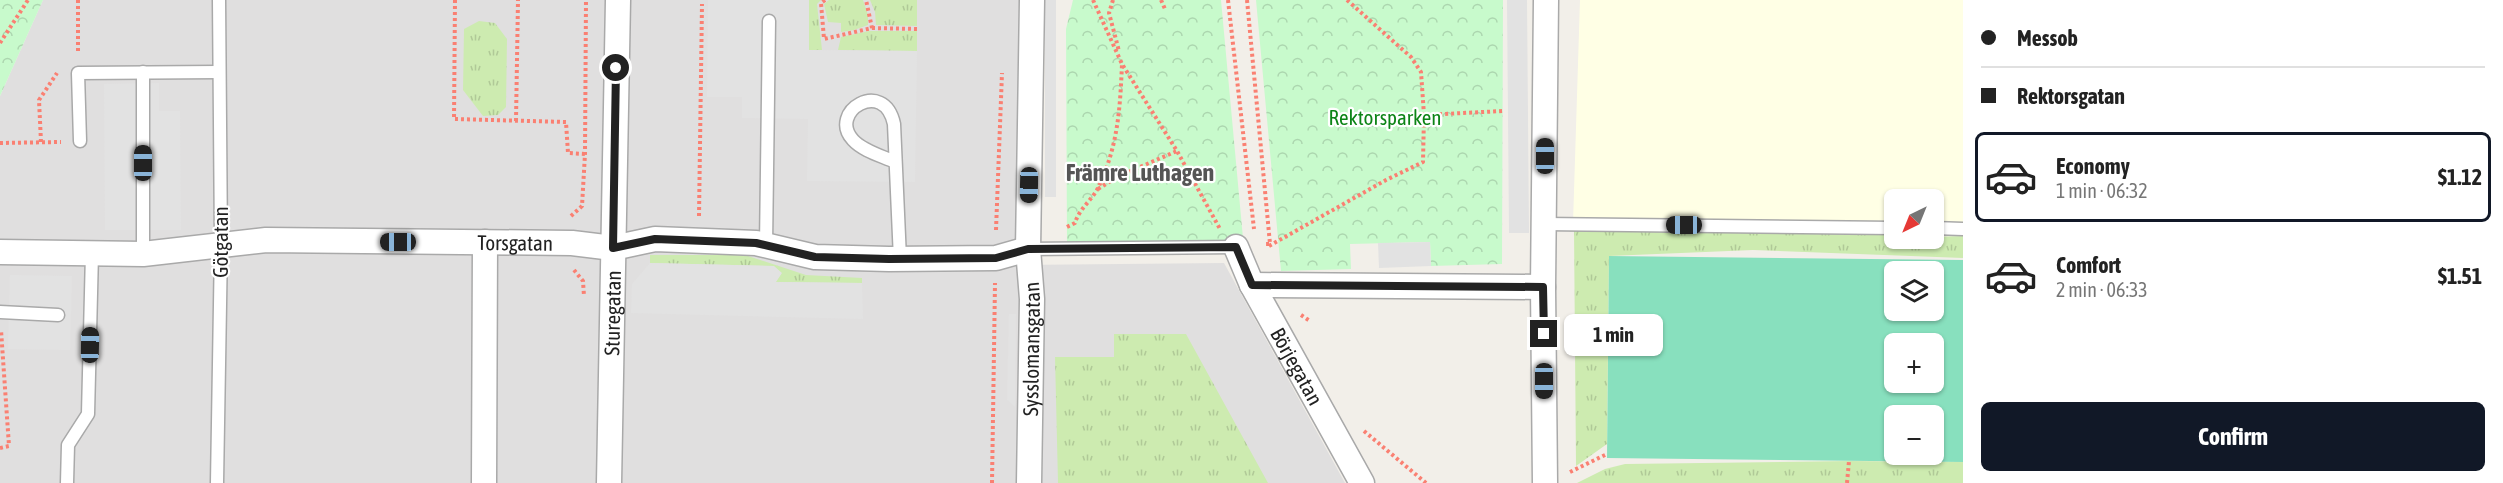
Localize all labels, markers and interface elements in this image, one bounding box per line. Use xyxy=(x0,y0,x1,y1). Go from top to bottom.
text: Messob xyxy=(2017,25,2078,51)
route start xyxy=(602,54,629,81)
text: Rektorsgatan xyxy=(2017,83,2125,109)
park label: Rektorsparken xyxy=(1328,105,1442,129)
car xyxy=(1536,138,1554,174)
car xyxy=(134,145,152,181)
icon: car xyxy=(1984,150,2038,204)
text: Economy xyxy=(2056,153,2130,179)
district label: Främre Luthagen xyxy=(1066,159,1214,186)
text: $1.12 xyxy=(2438,164,2482,190)
car xyxy=(1020,167,1038,203)
text: 1 min · 06:32 xyxy=(2056,179,2148,202)
north arrow xyxy=(1884,189,1944,249)
map controls xyxy=(1884,189,1944,465)
street label: Götgatan xyxy=(208,206,232,278)
car xyxy=(1666,216,1702,234)
street label: Torsgatan xyxy=(477,230,553,255)
car xyxy=(380,233,416,251)
icon: car xyxy=(1984,249,2038,303)
text: Comfort xyxy=(2056,252,2121,278)
button: layers xyxy=(1884,261,1944,321)
text: $1.51 xyxy=(2438,263,2482,289)
street label: Sturegatan xyxy=(599,270,625,356)
text: 2 min · 06:33 xyxy=(2056,278,2148,301)
street label: Sysslomansgatan xyxy=(1018,281,1044,416)
callout: 1 min xyxy=(1565,313,1664,355)
route end xyxy=(1530,320,1557,347)
street label: Börjegatan xyxy=(1266,323,1328,409)
text: 1 min xyxy=(1593,323,1634,346)
car xyxy=(81,327,99,363)
button: + xyxy=(1884,333,1944,393)
car xyxy=(1535,363,1553,399)
button: Confirm xyxy=(1981,402,2485,471)
button: − xyxy=(1884,405,1944,465)

